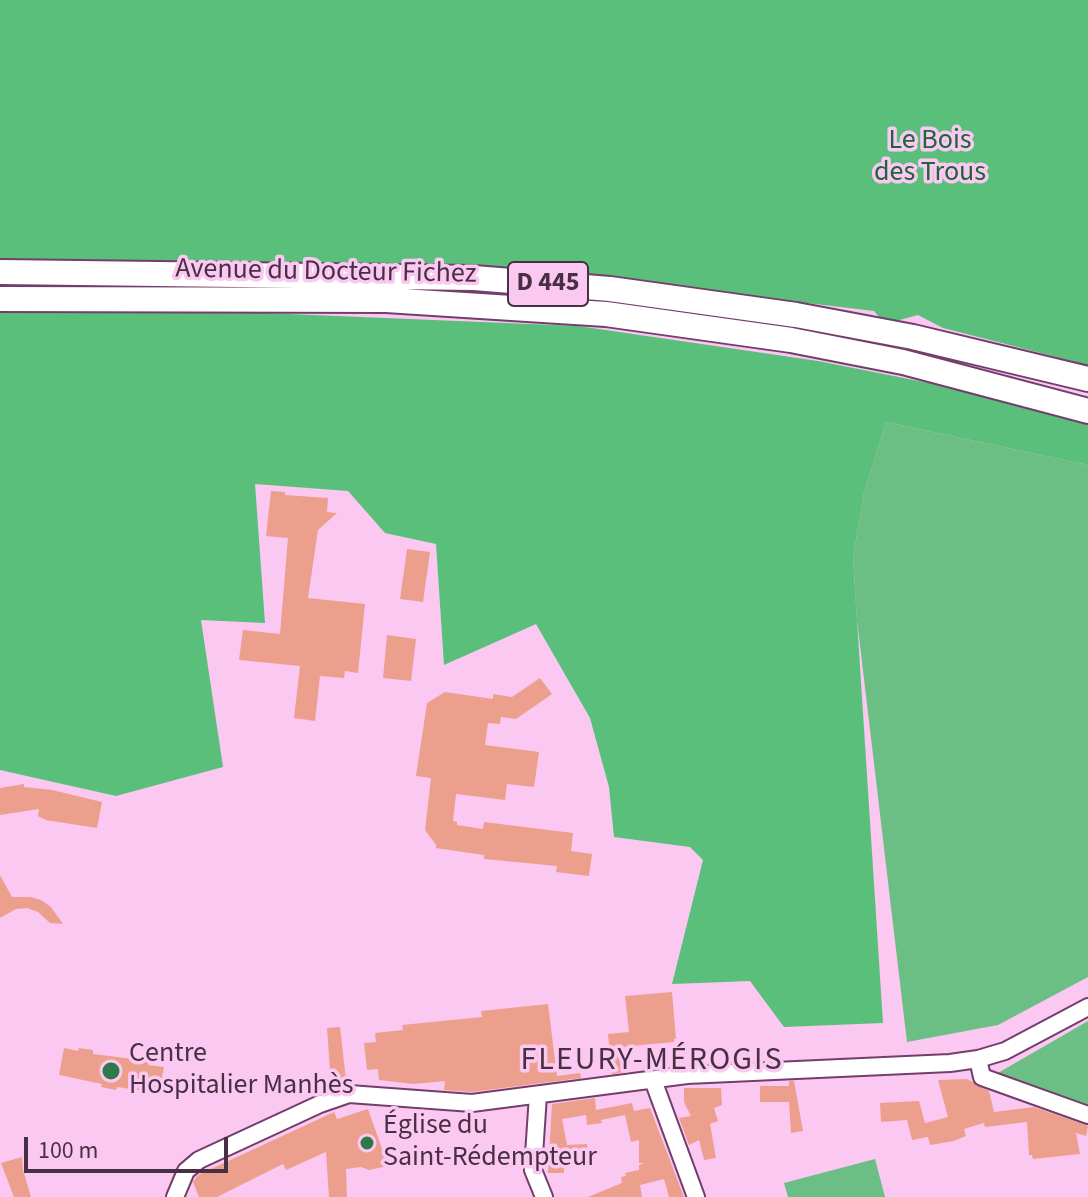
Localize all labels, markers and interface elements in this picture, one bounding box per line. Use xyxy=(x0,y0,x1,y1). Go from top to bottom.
park label: Le Bois des Trous xyxy=(874,125,986,191)
street label: Avenue du Docteur Fichez xyxy=(175,254,477,292)
road number: D 445 xyxy=(508,262,588,306)
place label: Centre Hospitalier Manhès xyxy=(129,1038,353,1104)
district label: FLEURY-MÉROGIS xyxy=(521,1043,783,1081)
marker: Centre Hospitalier Manhès xyxy=(100,1060,122,1082)
place label: Église du Saint-Rédempteur xyxy=(383,1110,597,1176)
scale bar xyxy=(28,1121,232,1171)
text: 100 m xyxy=(38,1133,98,1168)
marker: Église du Saint-Rédempteur xyxy=(358,1134,376,1152)

